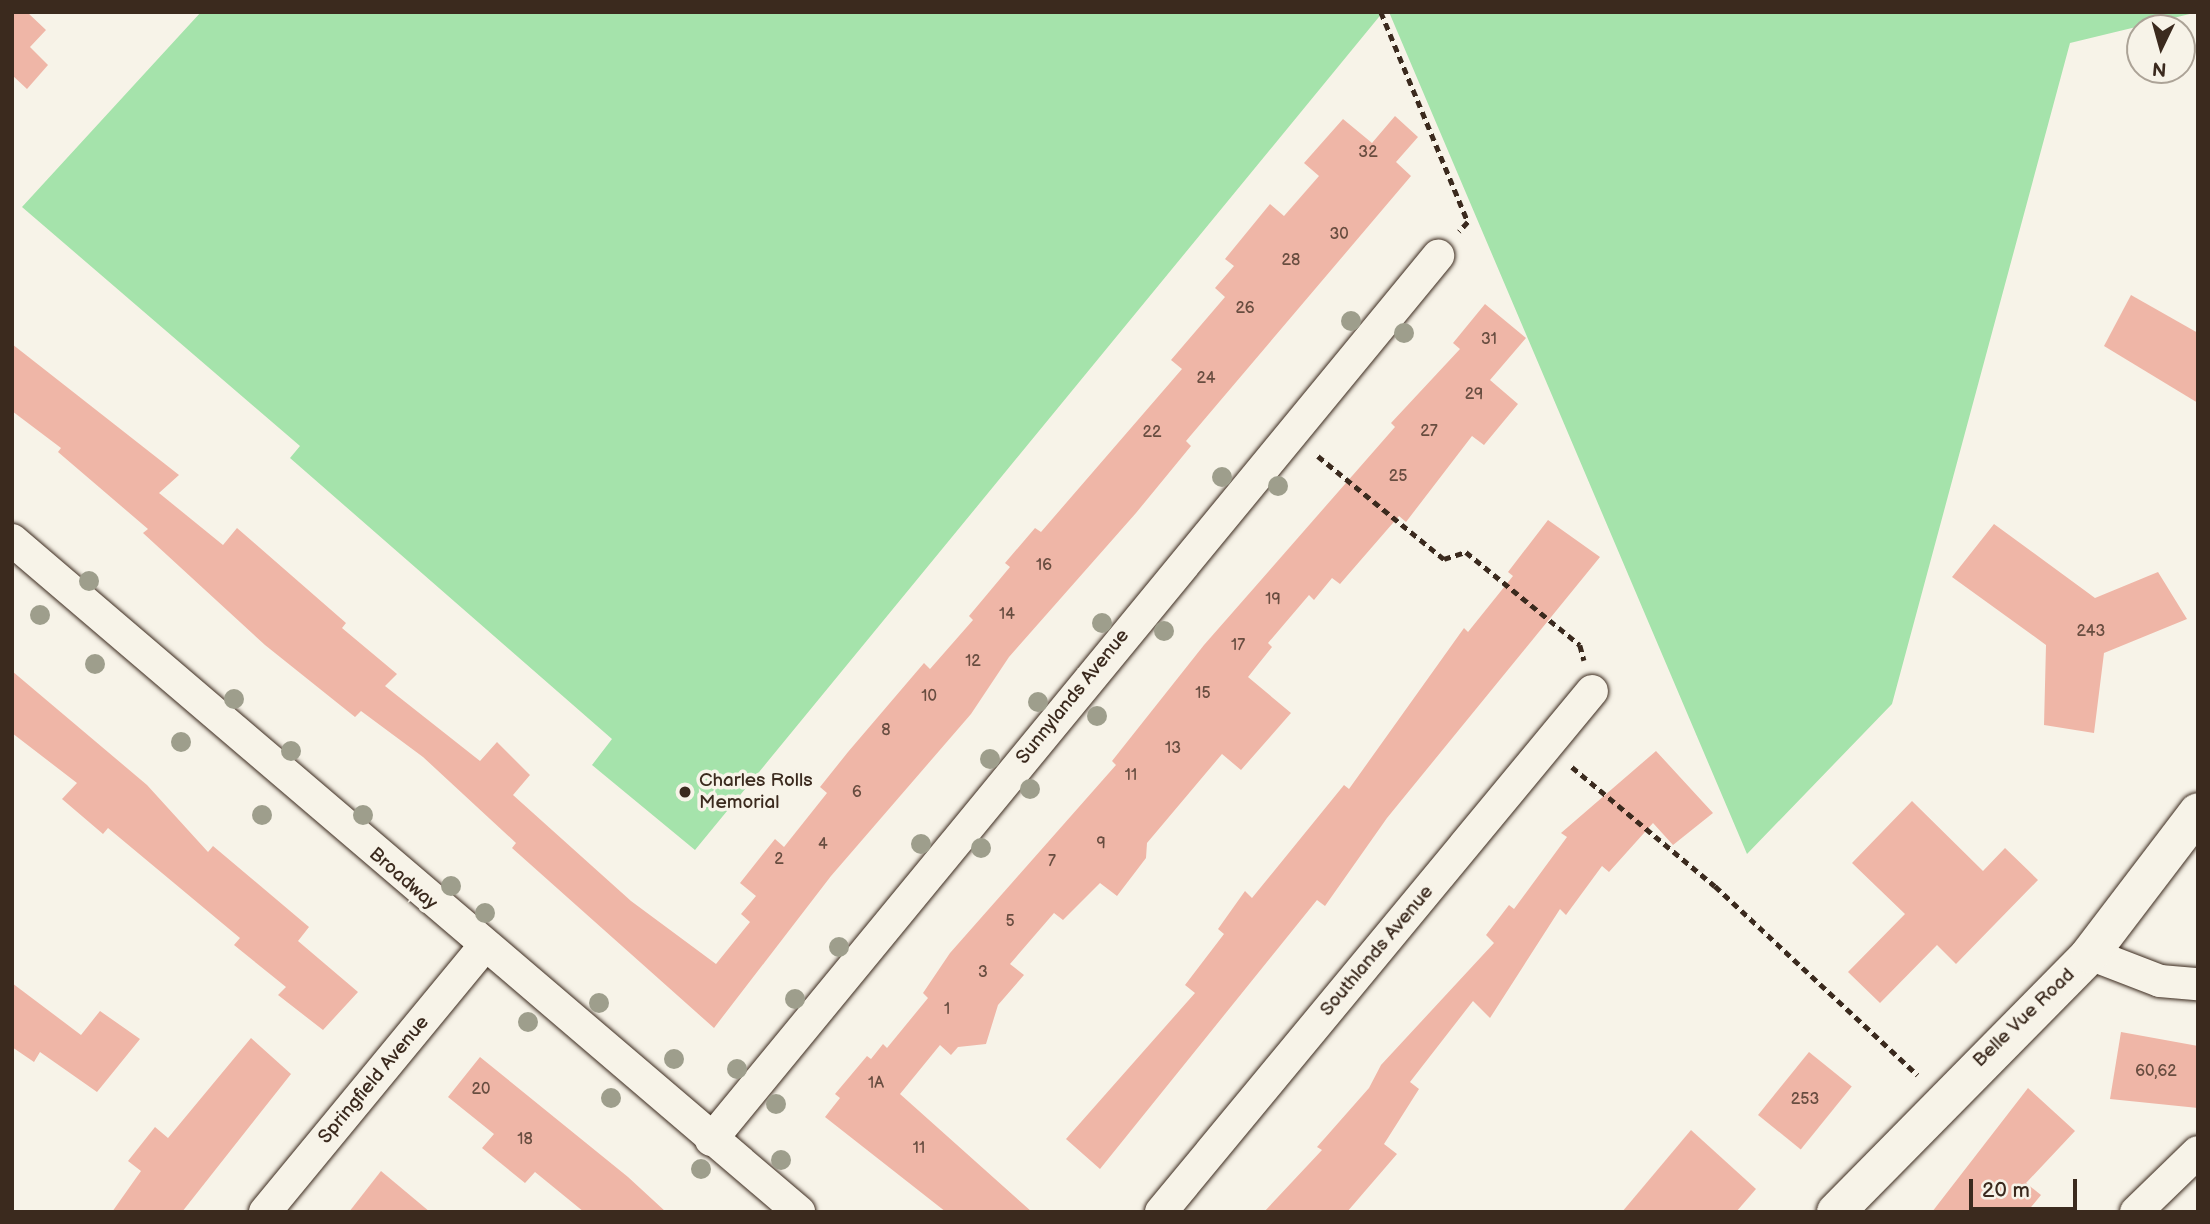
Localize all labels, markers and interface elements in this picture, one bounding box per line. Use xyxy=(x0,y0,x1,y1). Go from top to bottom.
north arrow xyxy=(2126,14,2196,84)
text: N xyxy=(2151,56,2167,81)
house number: 32 xyxy=(1358,143,1378,163)
house number: 30 xyxy=(1329,225,1349,245)
house number: 28 xyxy=(1282,251,1300,271)
house number: 26 xyxy=(1235,299,1255,319)
house number: 31 xyxy=(1481,330,1497,350)
house number: 24 xyxy=(1197,369,1215,389)
house number: 29 xyxy=(1465,385,1483,405)
house number: 27 xyxy=(1420,422,1438,442)
house number: 22 xyxy=(1143,423,1161,443)
house number: 25 xyxy=(1389,467,1407,487)
house number: 16 xyxy=(1036,556,1052,576)
house number: 19 xyxy=(1265,590,1281,610)
house number: 14 xyxy=(999,605,1015,625)
house number: 243 xyxy=(2077,622,2105,642)
street label: Sunnylands Avenue xyxy=(1012,625,1134,769)
house number: 17 xyxy=(1231,636,1245,656)
house number: 12 xyxy=(965,652,981,672)
house number: 15 xyxy=(1195,684,1211,704)
house number: 10 xyxy=(921,687,937,707)
house number: 8 xyxy=(881,721,891,741)
house number: 13 xyxy=(1165,739,1181,759)
house number: 11 xyxy=(1125,766,1137,786)
place label: Charles Rolls Memorial xyxy=(699,770,813,814)
house number: 6 xyxy=(852,783,862,803)
marker: Charles Rolls Memorial xyxy=(677,784,693,800)
house number: 9 xyxy=(1096,834,1106,854)
house number: 4 xyxy=(818,835,828,855)
street label: Broadway xyxy=(364,843,442,915)
house number: 2 xyxy=(774,850,784,870)
house number: 7 xyxy=(1048,852,1056,872)
street label: Southlands Avenue xyxy=(1316,881,1438,1021)
house number: 5 xyxy=(1005,912,1015,932)
house number: 3 xyxy=(978,963,988,983)
street label: Belle Vue Road xyxy=(1968,964,2080,1072)
house number: 1 xyxy=(944,1000,950,1020)
street label: Springfield Avenue xyxy=(314,1011,434,1149)
house number: 60,62 xyxy=(2135,1062,2177,1082)
house number: 1A xyxy=(868,1074,884,1094)
house number: 20 xyxy=(472,1080,490,1100)
house number: 253 xyxy=(1791,1090,1819,1110)
house number: 18 xyxy=(517,1130,533,1150)
house number: 11 xyxy=(913,1139,925,1159)
scale bar xyxy=(1972,1164,2080,1208)
text: 20 m xyxy=(1982,1178,2030,1203)

